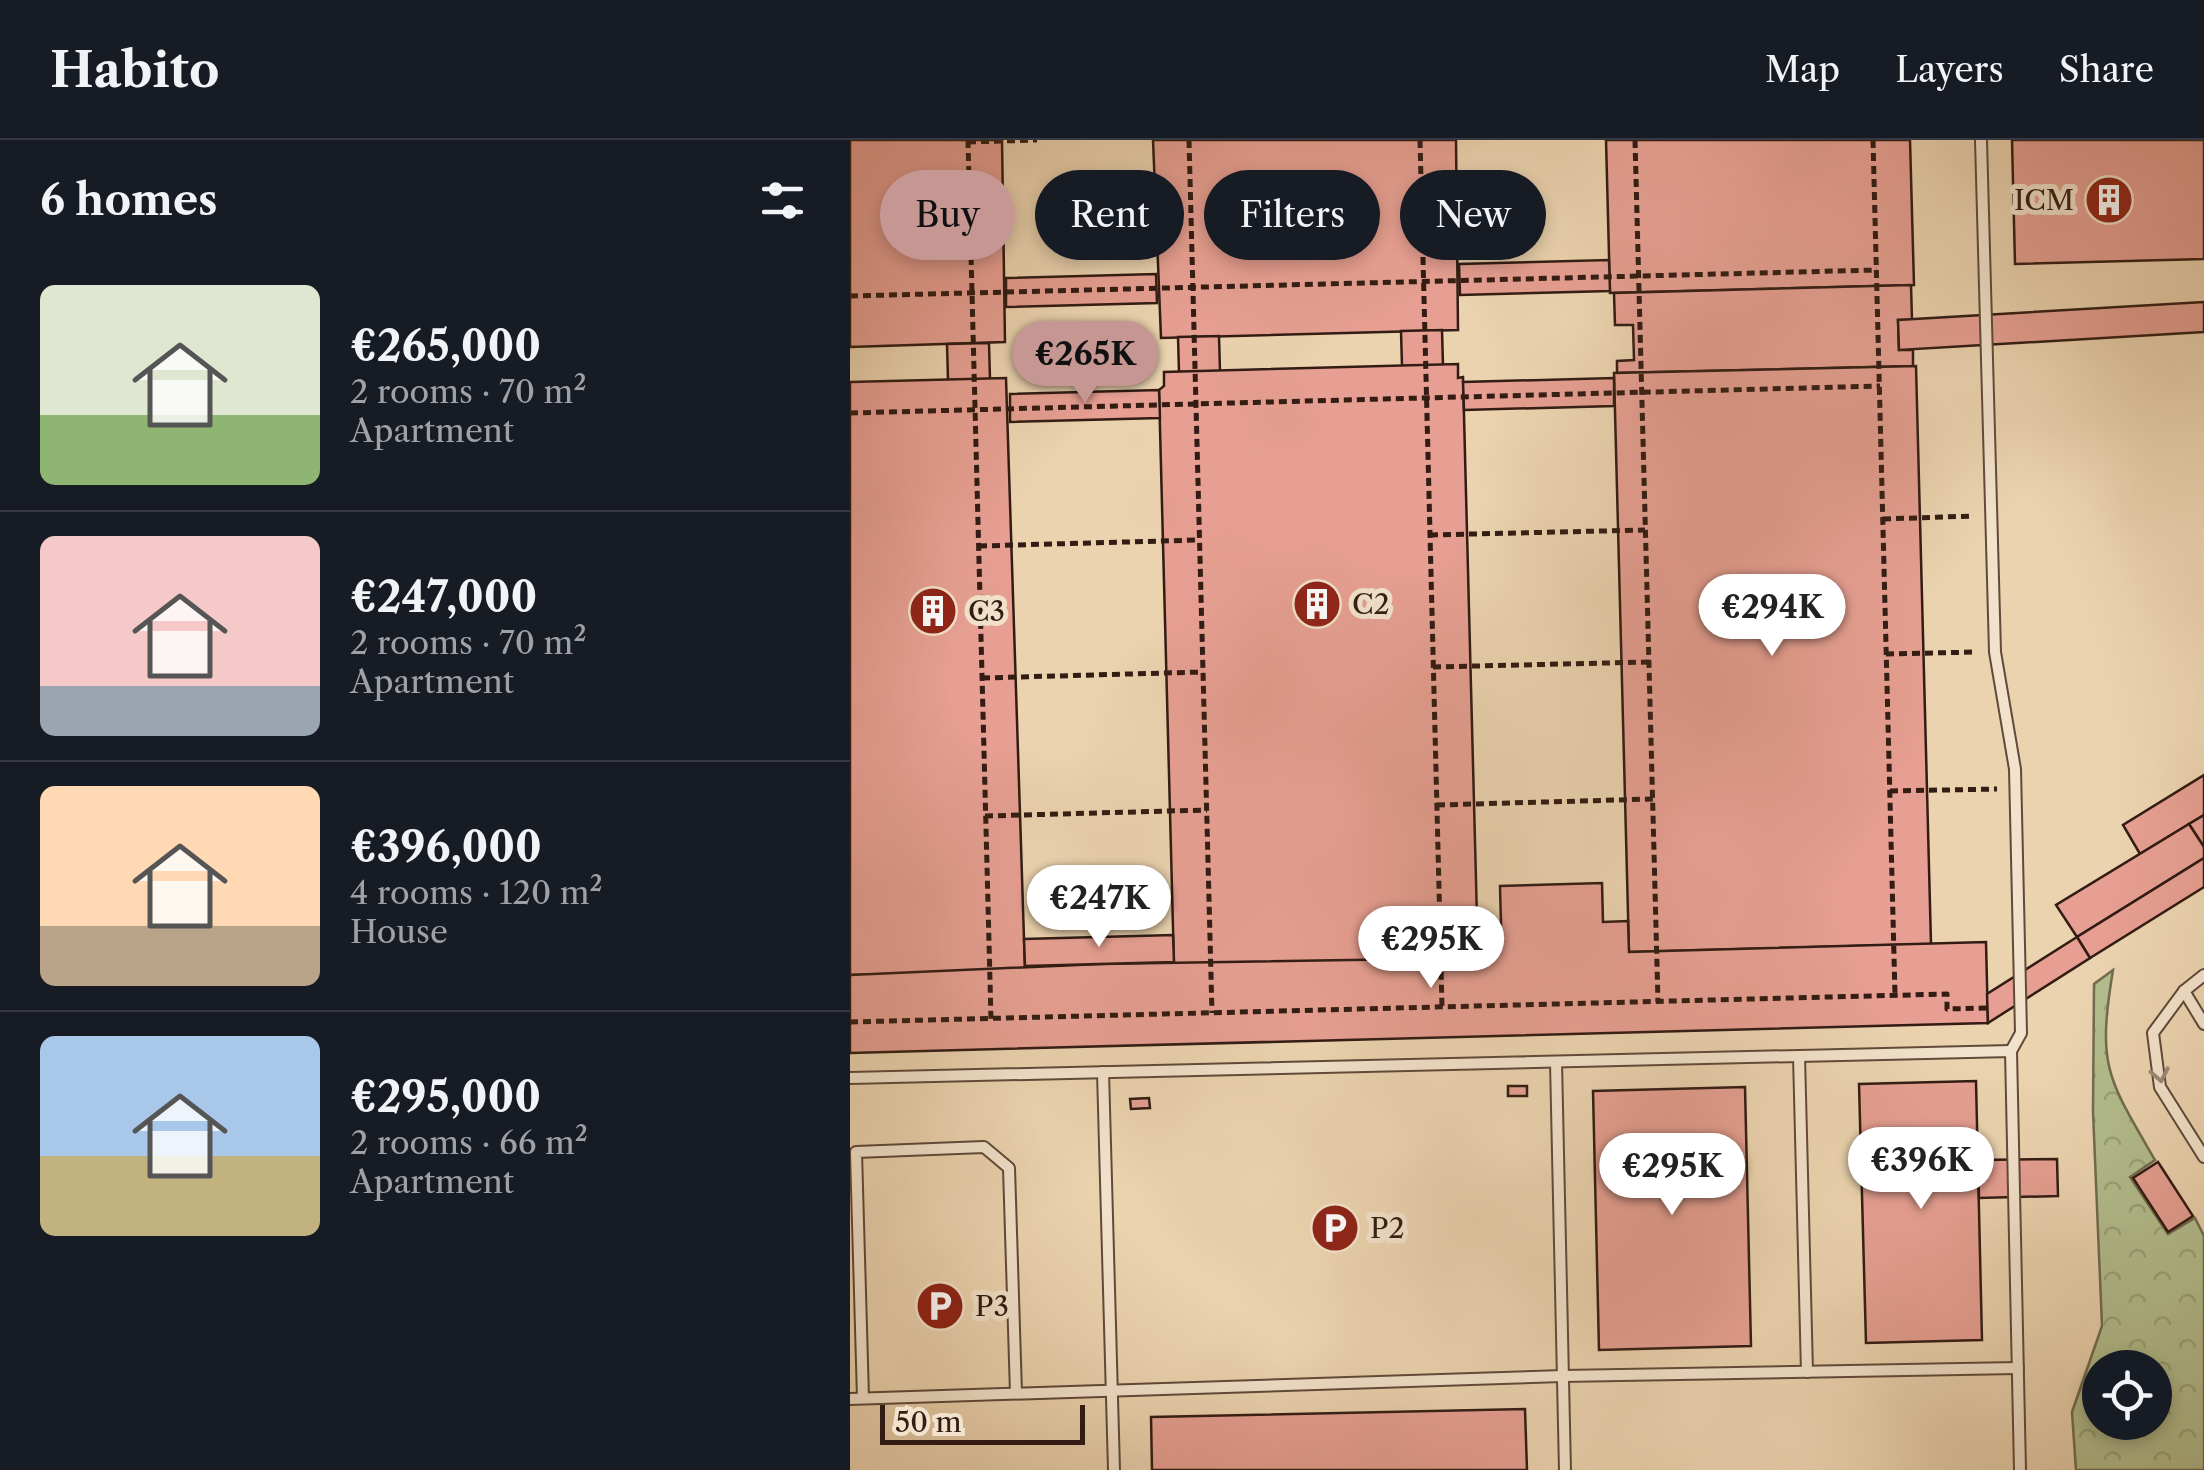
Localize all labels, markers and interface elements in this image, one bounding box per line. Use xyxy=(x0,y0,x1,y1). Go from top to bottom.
text: Habito xyxy=(50,40,219,99)
text: Map xyxy=(1765,48,1840,91)
text: Layers xyxy=(1895,48,2004,91)
text: Share xyxy=(2059,48,2154,91)
chip: Buy xyxy=(880,170,1015,260)
chip: Rent xyxy=(1035,170,1184,260)
chip: Filters xyxy=(1204,170,1380,260)
chip: New xyxy=(1400,170,1546,260)
icon: filters xyxy=(755,173,810,228)
text: 6 homes xyxy=(40,174,218,226)
building icon: ICM xyxy=(2083,174,2135,226)
place label: ICM xyxy=(2014,183,2074,217)
text: €265,000 xyxy=(350,320,541,372)
pin: €265K xyxy=(1015,321,1155,406)
icon: home xyxy=(120,325,240,445)
text: €265K xyxy=(1034,334,1136,373)
text: 2 rooms · 70 m² xyxy=(350,372,586,411)
text: Apartment xyxy=(350,411,514,450)
text: €247,000 xyxy=(350,571,537,623)
pin: €294K xyxy=(1702,574,1842,659)
icon: home xyxy=(120,576,240,696)
building icon: C2 xyxy=(1291,578,1343,630)
building icon: C3 xyxy=(907,585,959,637)
place label: C2 xyxy=(1352,587,1390,621)
text: €294K xyxy=(1721,587,1823,626)
place label: C3 xyxy=(968,594,1005,628)
text: 2 rooms · 70 m² xyxy=(350,623,586,662)
text: Apartment xyxy=(350,662,514,701)
text: €396,000 xyxy=(350,821,542,873)
icon: home xyxy=(120,826,240,946)
pin: €247K xyxy=(1029,865,1169,950)
text: 4 rooms · 120 m² xyxy=(350,873,603,912)
text: €247K xyxy=(1049,878,1149,917)
pin: €295K xyxy=(1361,906,1501,991)
text: House xyxy=(350,912,448,951)
text: €295K xyxy=(1380,919,1482,958)
one-way arrow xyxy=(2148,1066,2169,1083)
text: €295,000 xyxy=(350,1071,541,1123)
icon: home xyxy=(120,1076,240,1196)
text: 2 rooms · 66 m² xyxy=(350,1123,588,1162)
pin: €396K xyxy=(1851,1127,1991,1212)
pin: €295K xyxy=(1602,1133,1742,1218)
text: €396K xyxy=(1870,1140,1972,1179)
text: €295K xyxy=(1621,1146,1723,1185)
text: Apartment xyxy=(350,1162,514,1201)
parking icon: P2 xyxy=(1309,1202,1361,1254)
place label: P2 xyxy=(1370,1211,1405,1245)
parking icon: P3 xyxy=(914,1280,966,1332)
place label: P3 xyxy=(975,1289,1009,1323)
map controls xyxy=(2082,1350,2172,1440)
button: locate xyxy=(2082,1350,2172,1440)
scale bar xyxy=(880,1400,1085,1444)
text: 50 m xyxy=(895,1405,962,1439)

